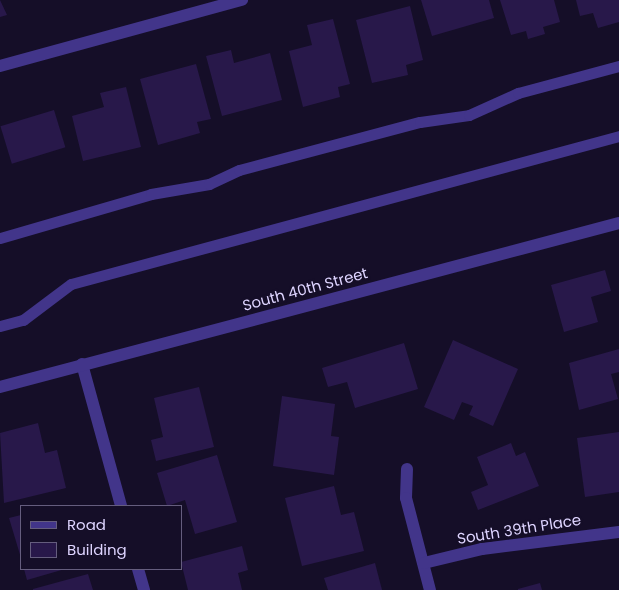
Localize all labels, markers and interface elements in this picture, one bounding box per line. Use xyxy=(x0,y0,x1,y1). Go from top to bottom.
street label: South 40th Street xyxy=(240,264,370,314)
legend xyxy=(20,505,182,570)
street label: South 39th Place xyxy=(456,510,582,548)
text: Road xyxy=(67,514,106,535)
text: Building xyxy=(67,539,127,560)

